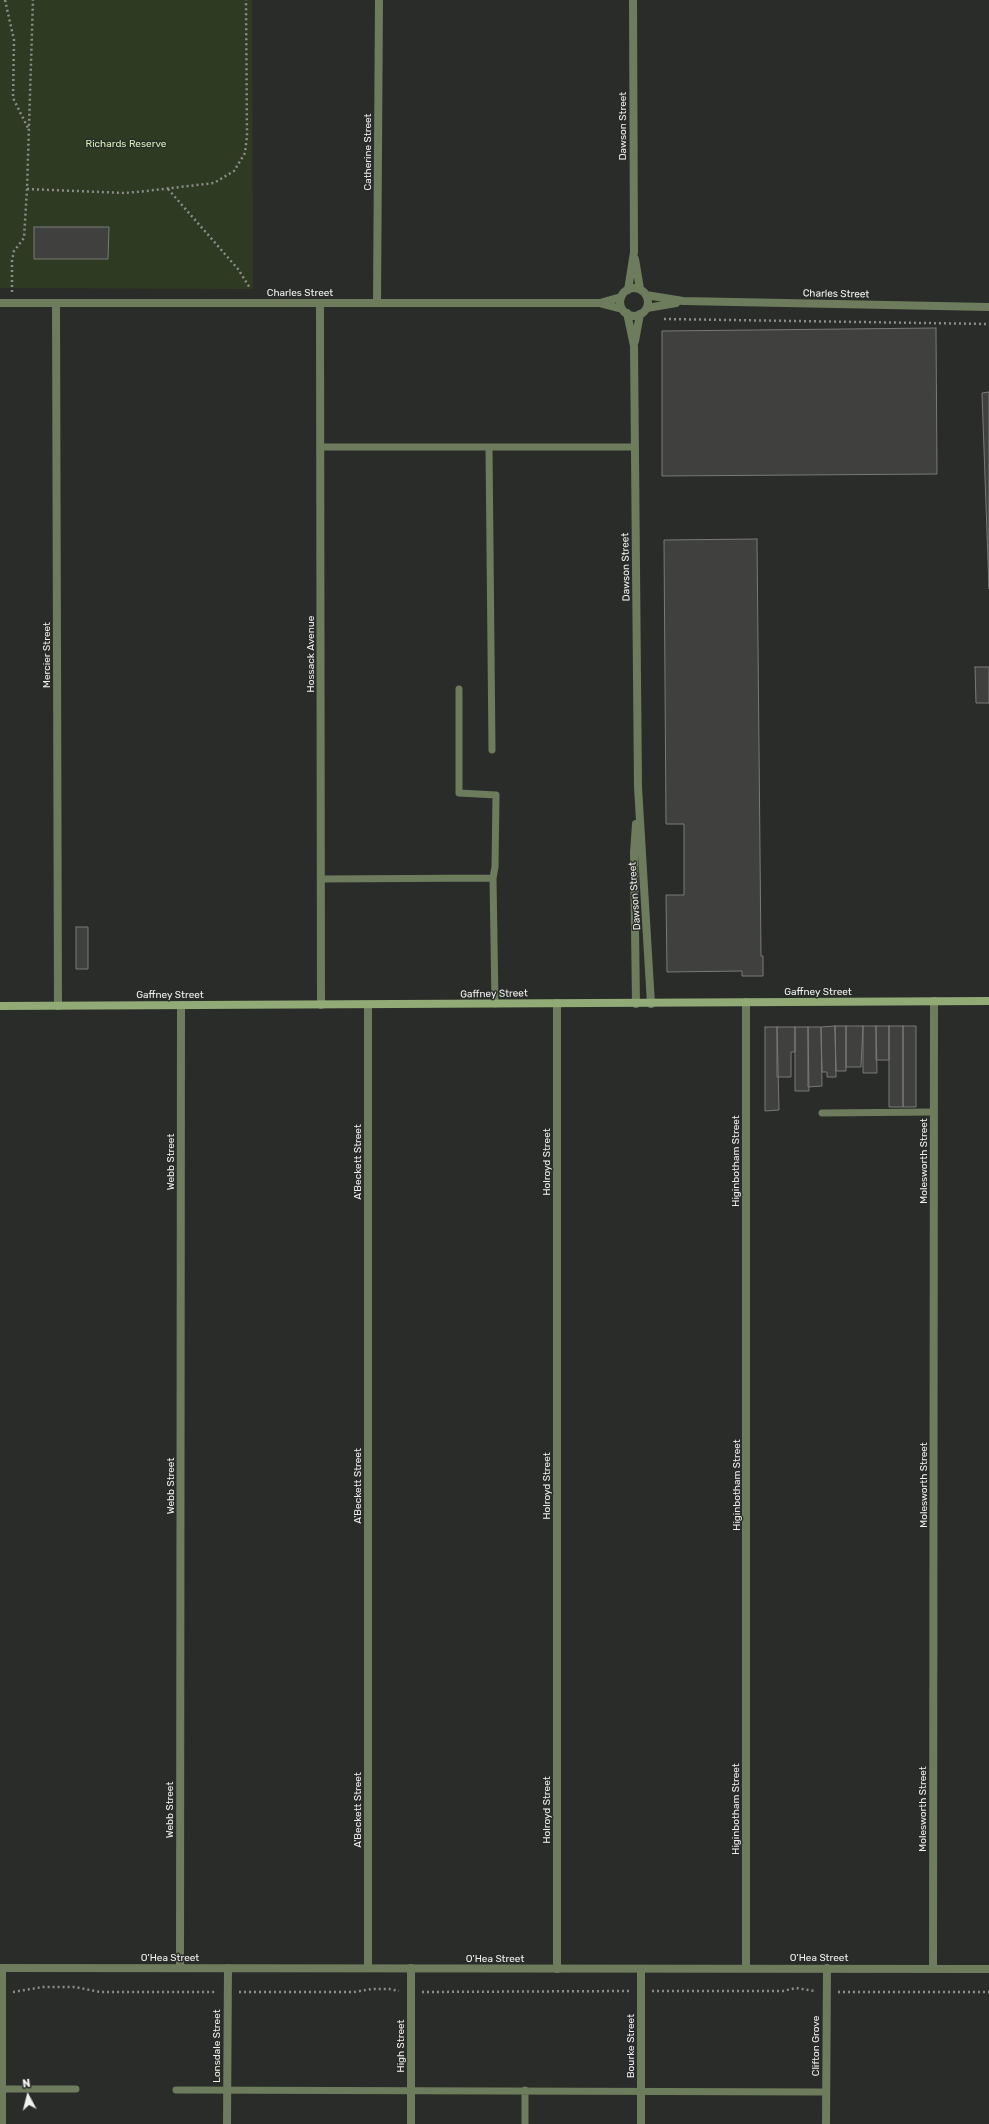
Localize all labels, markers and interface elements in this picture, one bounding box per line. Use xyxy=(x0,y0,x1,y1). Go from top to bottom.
street label: Dawson Street xyxy=(617,92,629,160)
street label: Catherine Street xyxy=(362,114,374,190)
park label: Richards Reserve xyxy=(86,138,166,150)
street label: Charles Street xyxy=(267,287,333,299)
street label: Charles Street xyxy=(803,287,869,301)
street label: Dawson Street xyxy=(619,533,633,601)
street label: Hossack Avenue xyxy=(305,616,317,692)
street label: Mercier Street xyxy=(41,622,53,688)
street label: Dawson Street xyxy=(627,861,643,931)
street label: Gaffney Street xyxy=(784,986,852,998)
street label: Gaffney Street xyxy=(460,987,528,1001)
street label: Gaffney Street xyxy=(136,989,204,1001)
street label: Higinbotham Street xyxy=(730,1115,742,1207)
street label: Molesworth Street xyxy=(918,1118,930,1204)
street label: A'Beckett Street xyxy=(352,1124,364,1200)
street label: Holroyd Street xyxy=(541,1128,553,1196)
street label: Webb Street xyxy=(165,1134,177,1190)
street label: Higinbotham Street xyxy=(731,1439,743,1531)
street label: Molesworth Street xyxy=(918,1442,930,1528)
street label: A'Beckett Street xyxy=(352,1448,364,1524)
street label: Holroyd Street xyxy=(541,1452,553,1520)
street label: Webb Street xyxy=(165,1458,177,1514)
street label: Higinbotham Street xyxy=(730,1763,742,1855)
street label: Molesworth Street xyxy=(917,1766,929,1852)
street label: A'Beckett Street xyxy=(352,1772,364,1848)
street label: Holroyd Street xyxy=(541,1776,553,1844)
street label: Webb Street xyxy=(164,1782,176,1838)
street label: O'Hea Street xyxy=(141,1952,199,1964)
street label: O'Hea Street xyxy=(790,1952,848,1964)
street label: O'Hea Street xyxy=(466,1953,524,1965)
street label: Lonsdale Street xyxy=(211,2009,223,2083)
street label: Bourke Street xyxy=(625,2014,637,2078)
street label: Clifton Grove xyxy=(810,2016,822,2076)
street label: High Street xyxy=(395,2020,407,2072)
north arrow xyxy=(8,2076,48,2116)
text: N xyxy=(22,2077,31,2091)

